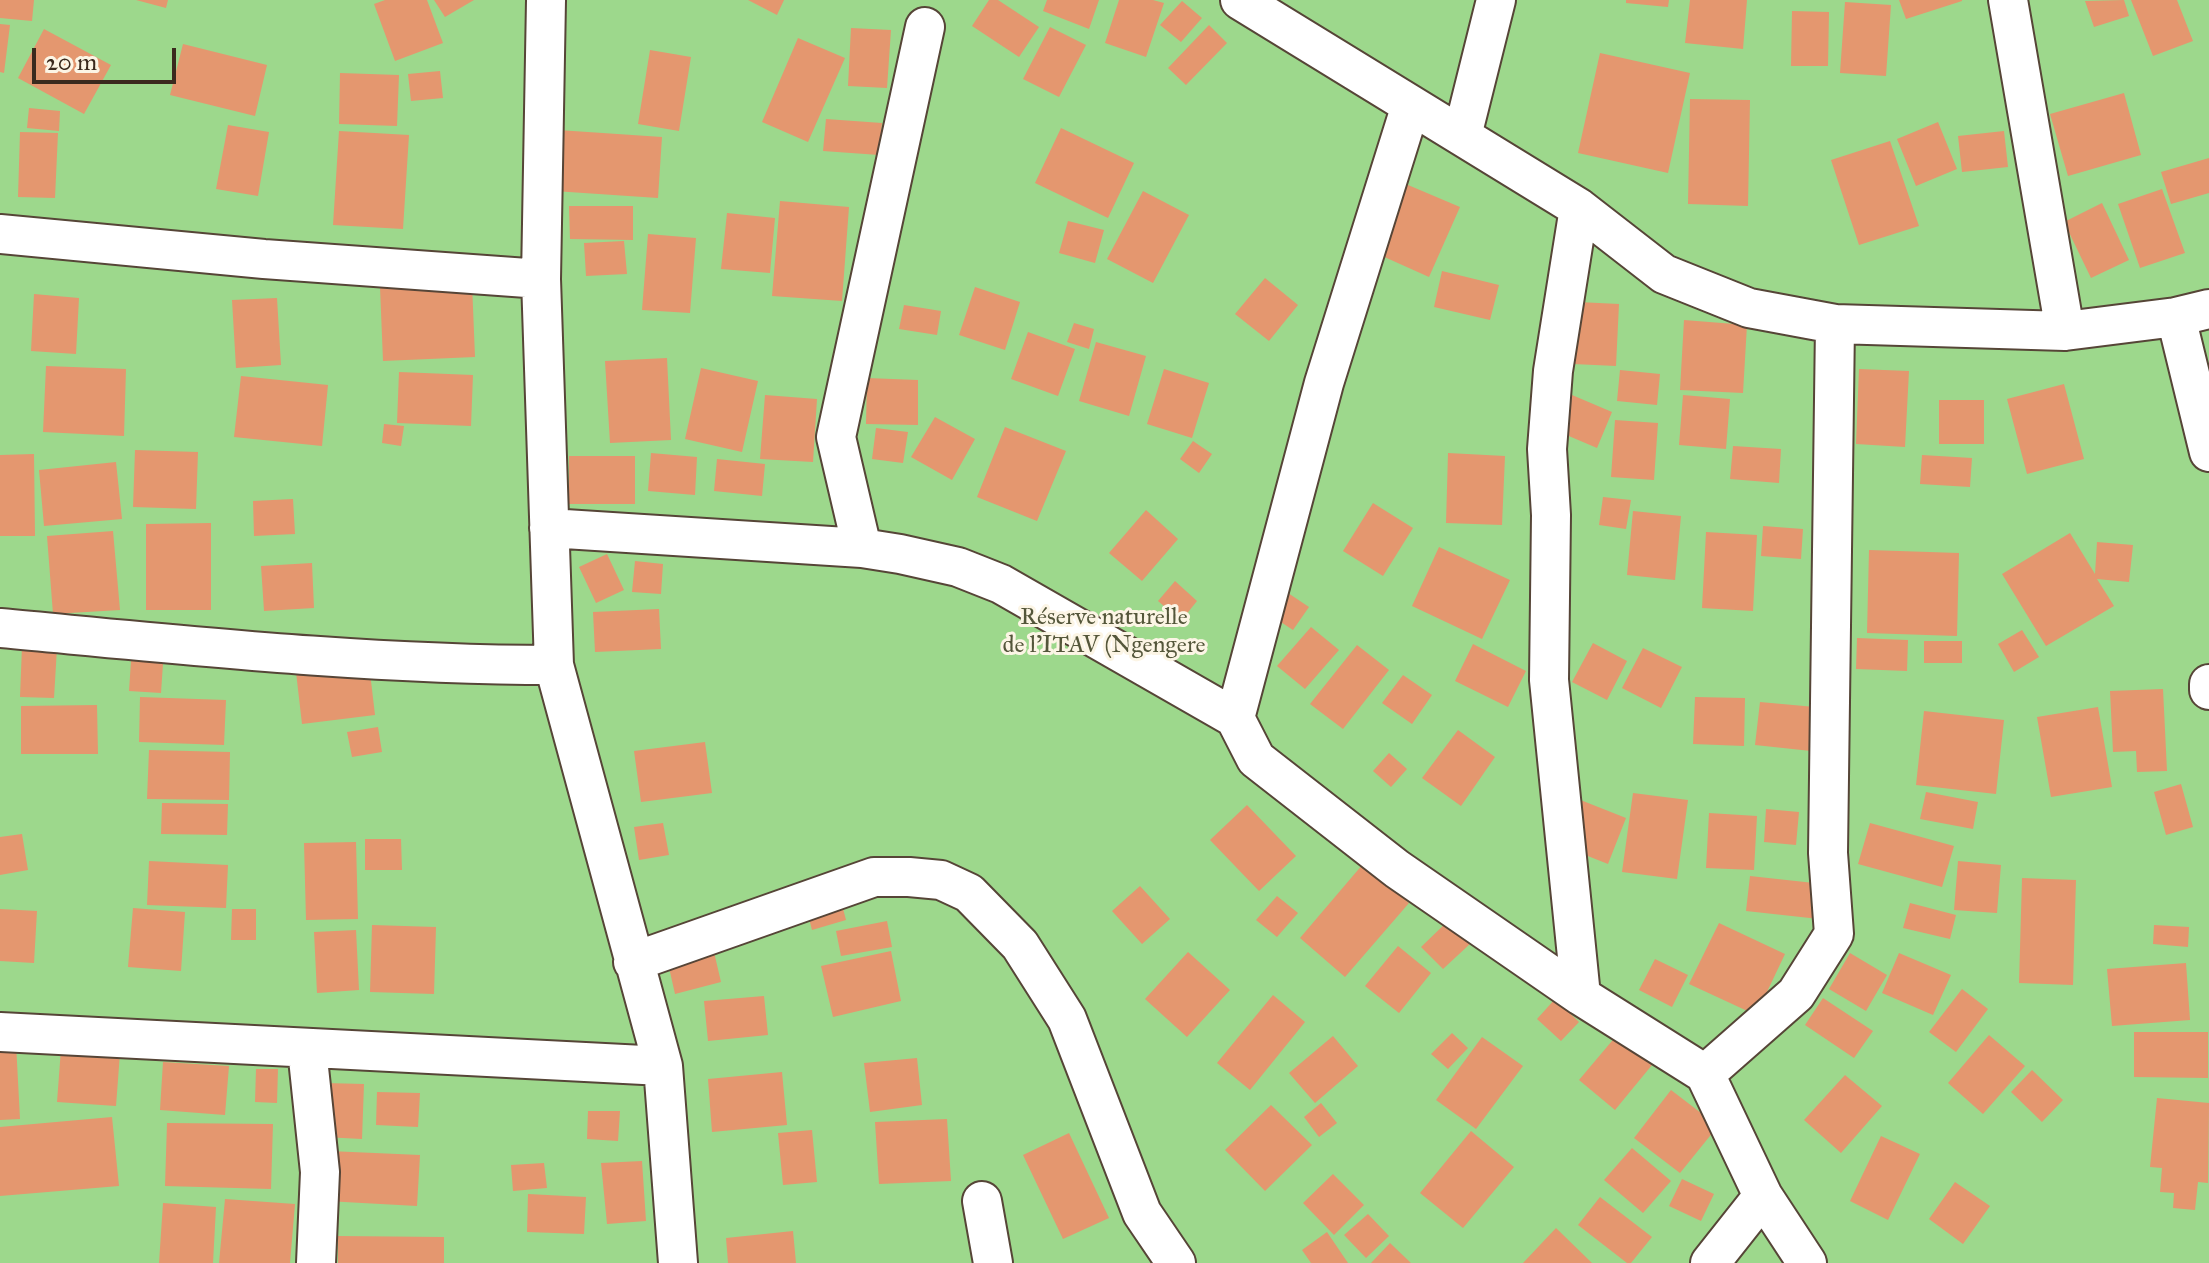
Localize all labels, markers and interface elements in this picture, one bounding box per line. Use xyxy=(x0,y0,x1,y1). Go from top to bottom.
scale bar xyxy=(36,32,180,82)
text: 20 m xyxy=(46,47,97,77)
park label: Réserve naturelle de l'ITAV (Ngengere xyxy=(1002,604,1206,660)

